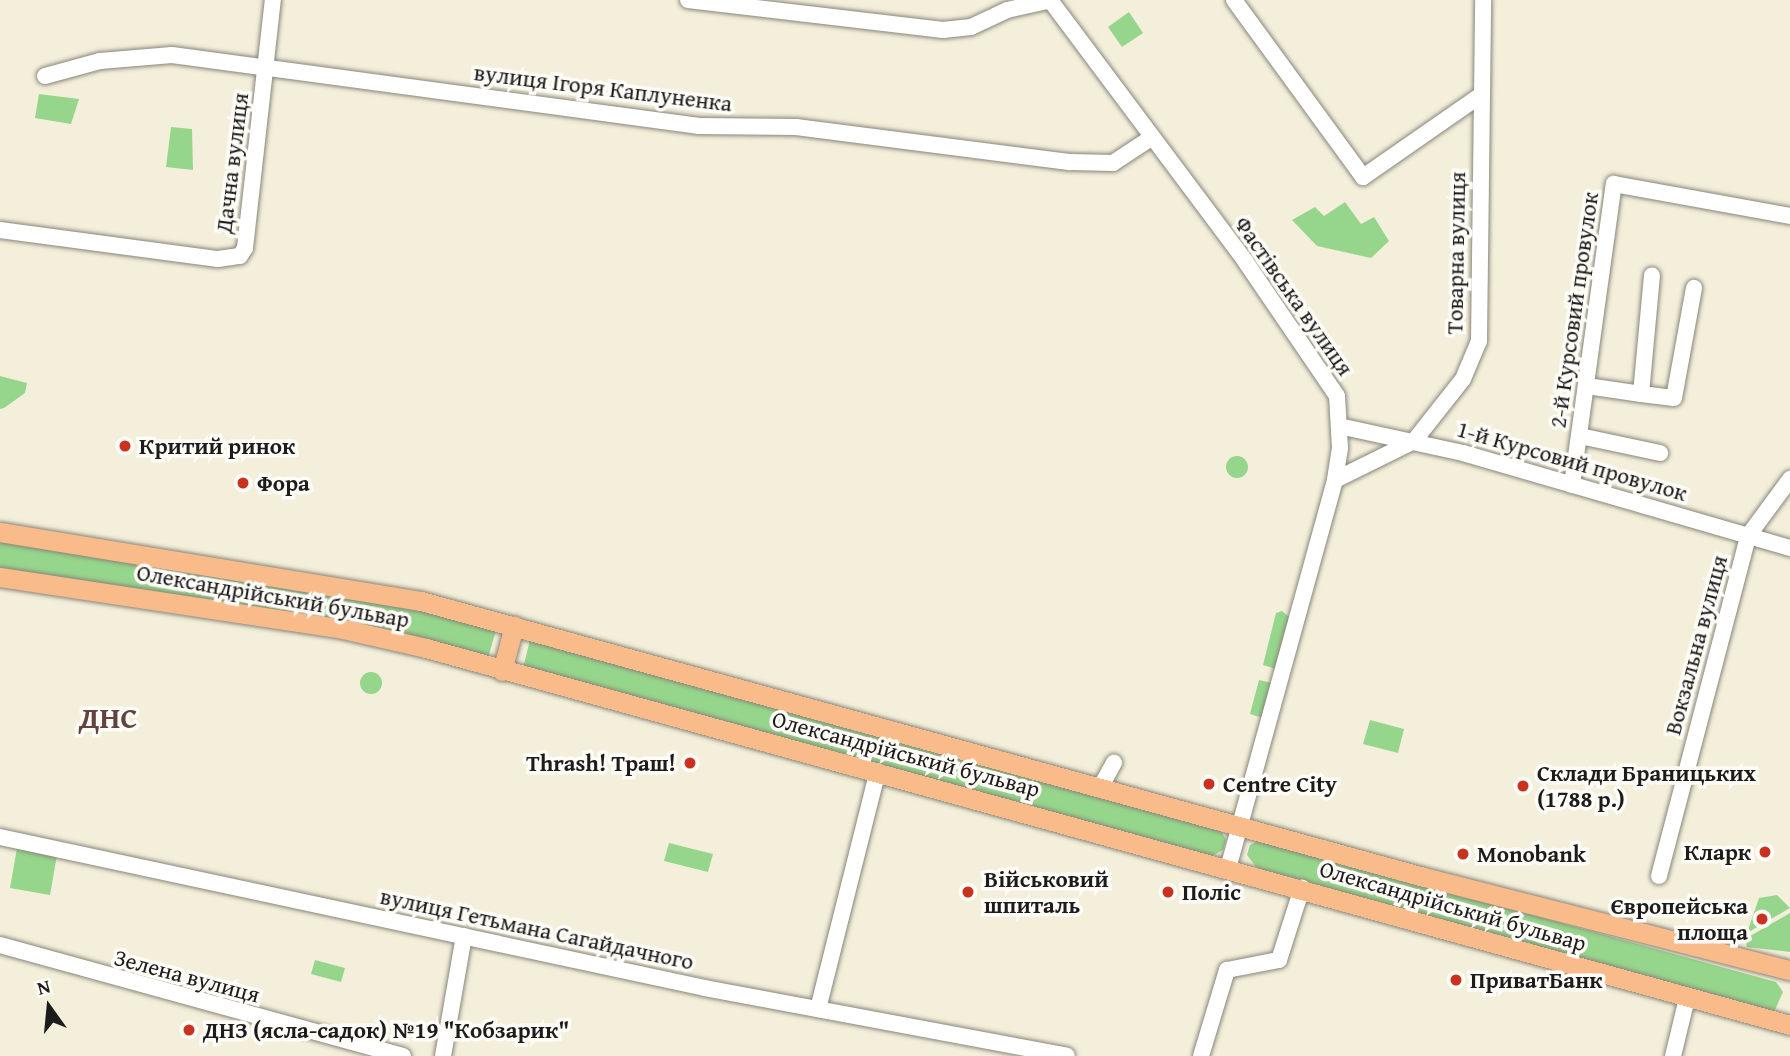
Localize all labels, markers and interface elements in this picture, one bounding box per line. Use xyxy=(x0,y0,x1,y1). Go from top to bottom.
street label: вулиця Ігоря Каплуненка xyxy=(472,58,734,118)
street label: Дачна вулиця xyxy=(210,91,254,235)
street label: Товарна вулиця xyxy=(1441,171,1471,335)
street label: 2-й Курсовий провулок xyxy=(1544,190,1604,430)
street label: Фастівська вулиця xyxy=(1229,211,1359,381)
street label: 1-й Курсовий провулок xyxy=(1454,415,1690,507)
place label: Критий ринок xyxy=(139,432,295,460)
marker: Критий ринок xyxy=(117,438,133,454)
place label: Фора xyxy=(257,469,310,497)
marker: Фора xyxy=(235,475,251,491)
street label: Вокзальна вулиця xyxy=(1659,552,1733,738)
street label: Олександрійський бульвар xyxy=(135,558,411,634)
district label: ДНС xyxy=(79,699,137,735)
street label: Олександрійський бульвар xyxy=(769,705,1043,803)
place label: Thrash! Траш! xyxy=(526,749,676,777)
marker: Thrash! Траш! xyxy=(682,755,698,771)
place label: Склади Браницьких (1788 р.) xyxy=(1537,759,1756,813)
place label: Centre City xyxy=(1223,770,1337,798)
marker: Centre City xyxy=(1201,776,1217,792)
marker: Склади Браницьких (1788 р.) xyxy=(1515,778,1531,794)
place label: Кларк xyxy=(1684,838,1751,866)
place label: Monobank xyxy=(1477,840,1586,868)
marker: Кларк xyxy=(1757,844,1773,860)
marker: Monobank xyxy=(1455,846,1471,862)
street label: Олександрійський бульвар xyxy=(1316,855,1590,957)
place label: Військовий шпиталь xyxy=(984,865,1109,919)
place label: Поліс xyxy=(1182,878,1241,906)
street label: вулиця Гетьмана Сагайдачного xyxy=(378,882,696,976)
marker: Військовий шпиталь xyxy=(958,882,978,902)
marker: Поліс xyxy=(1160,884,1176,900)
place label: Європейська площа xyxy=(1611,892,1748,946)
marker: Європейська площа xyxy=(1754,911,1770,927)
street label: Зелена вулиця xyxy=(111,943,263,1009)
place label: ПриватБанк xyxy=(1470,966,1602,994)
north arrow xyxy=(14,972,84,1042)
text: N xyxy=(34,972,53,1002)
marker: ПриватБанк xyxy=(1448,972,1464,988)
place label: ДНЗ (ясла-садок) №19 "Кобзарик" xyxy=(203,1016,569,1044)
marker: ДНЗ (ясла-садок) №19 "Кобзарик" xyxy=(181,1022,197,1038)

